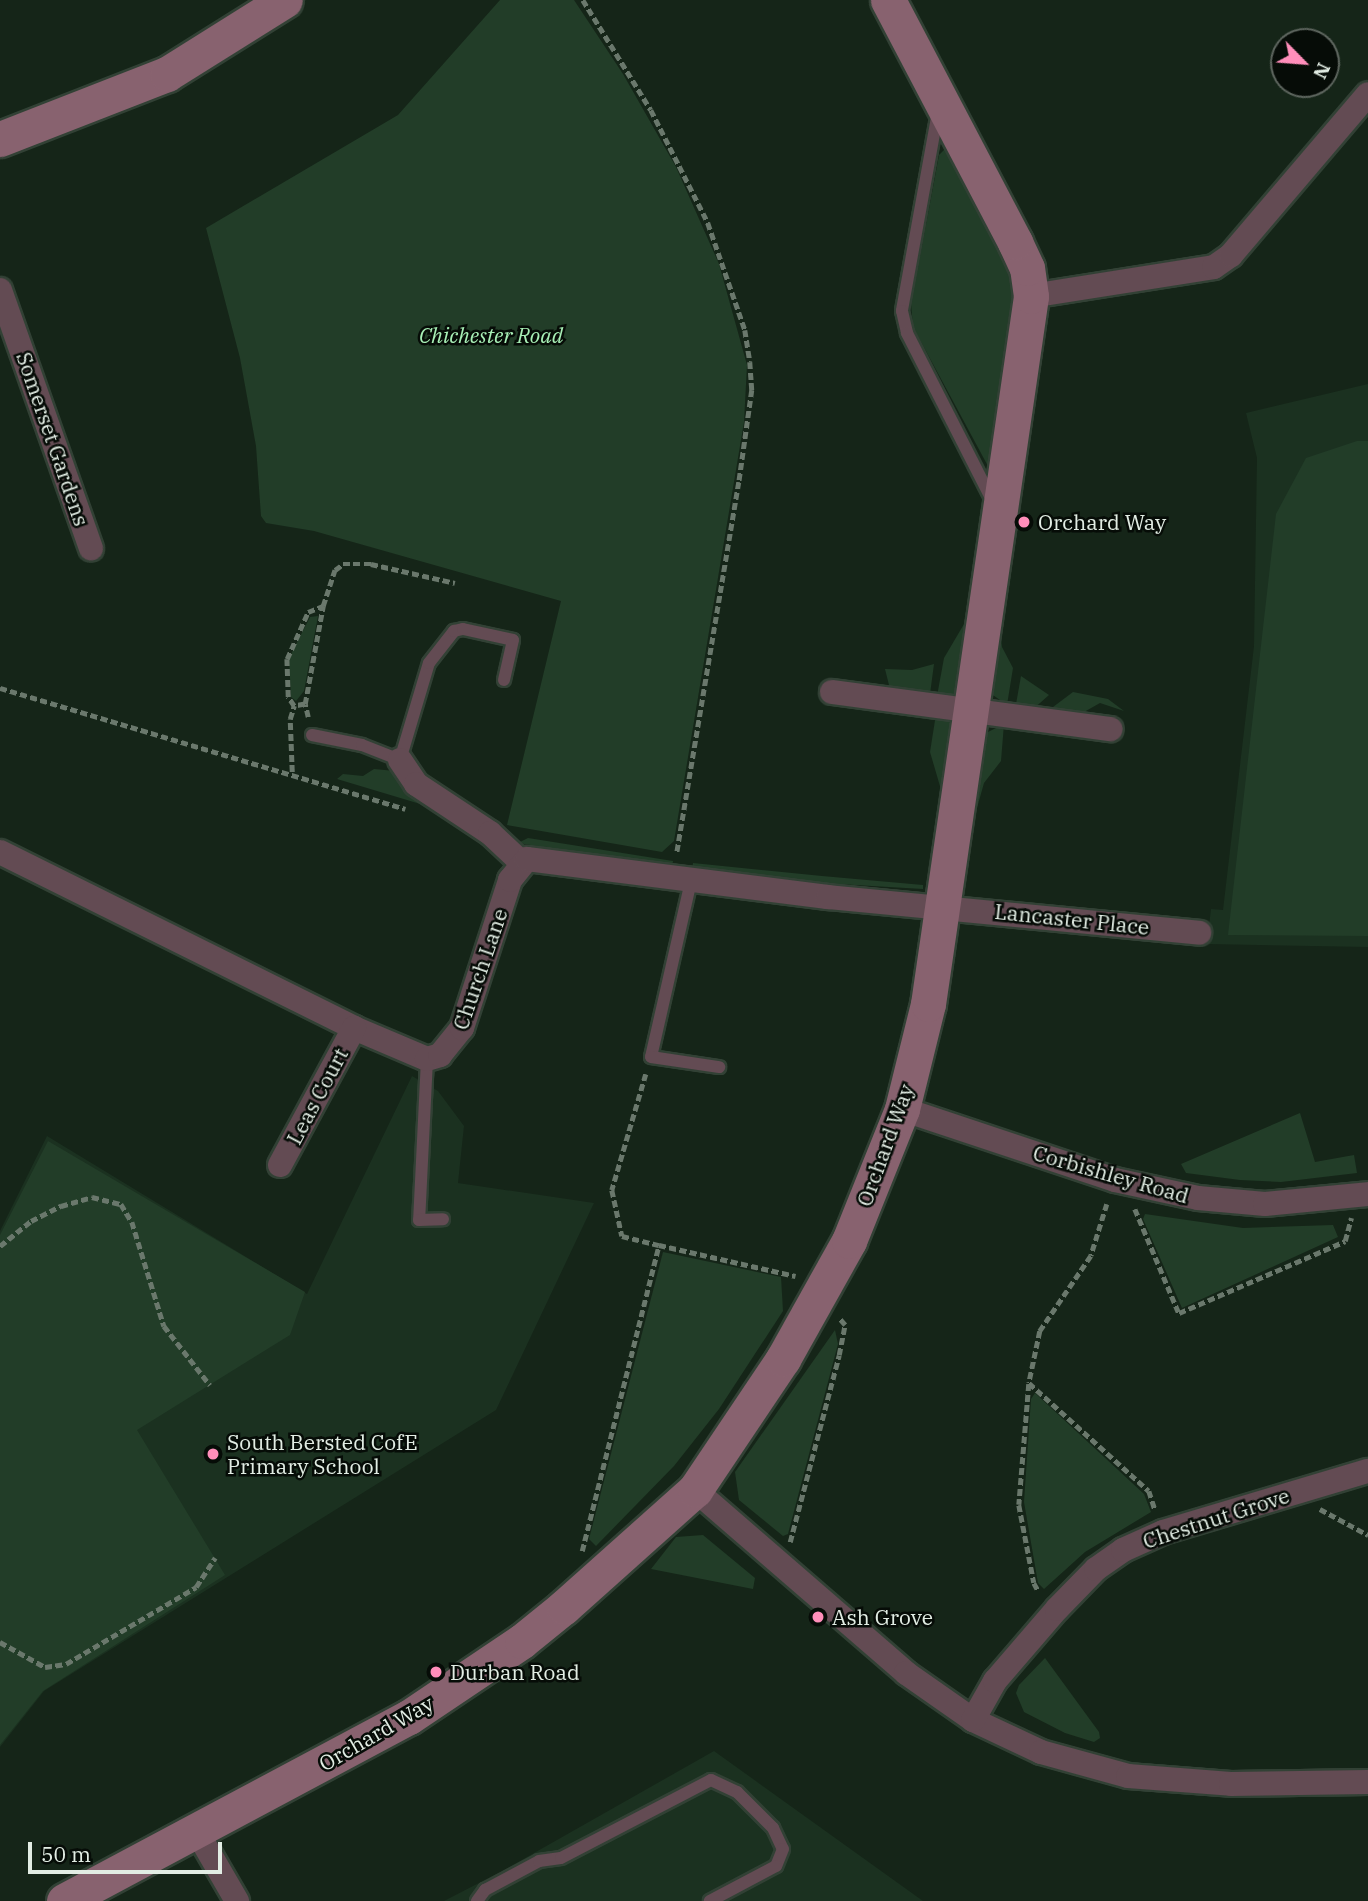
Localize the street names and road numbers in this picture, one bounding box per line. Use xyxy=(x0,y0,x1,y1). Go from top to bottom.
street label: Somerset Gardens xyxy=(11,349,95,529)
street label: Lancaster Place xyxy=(993,898,1151,940)
street label: Church Lane xyxy=(448,905,512,1033)
street label: Leas Court xyxy=(281,1043,353,1149)
street label: Orchard Way xyxy=(851,1080,919,1210)
street label: Corbishley Road xyxy=(1030,1140,1192,1208)
street label: Chestnut Grove xyxy=(1140,1482,1292,1554)
street label: Orchard Way xyxy=(314,1690,438,1776)

